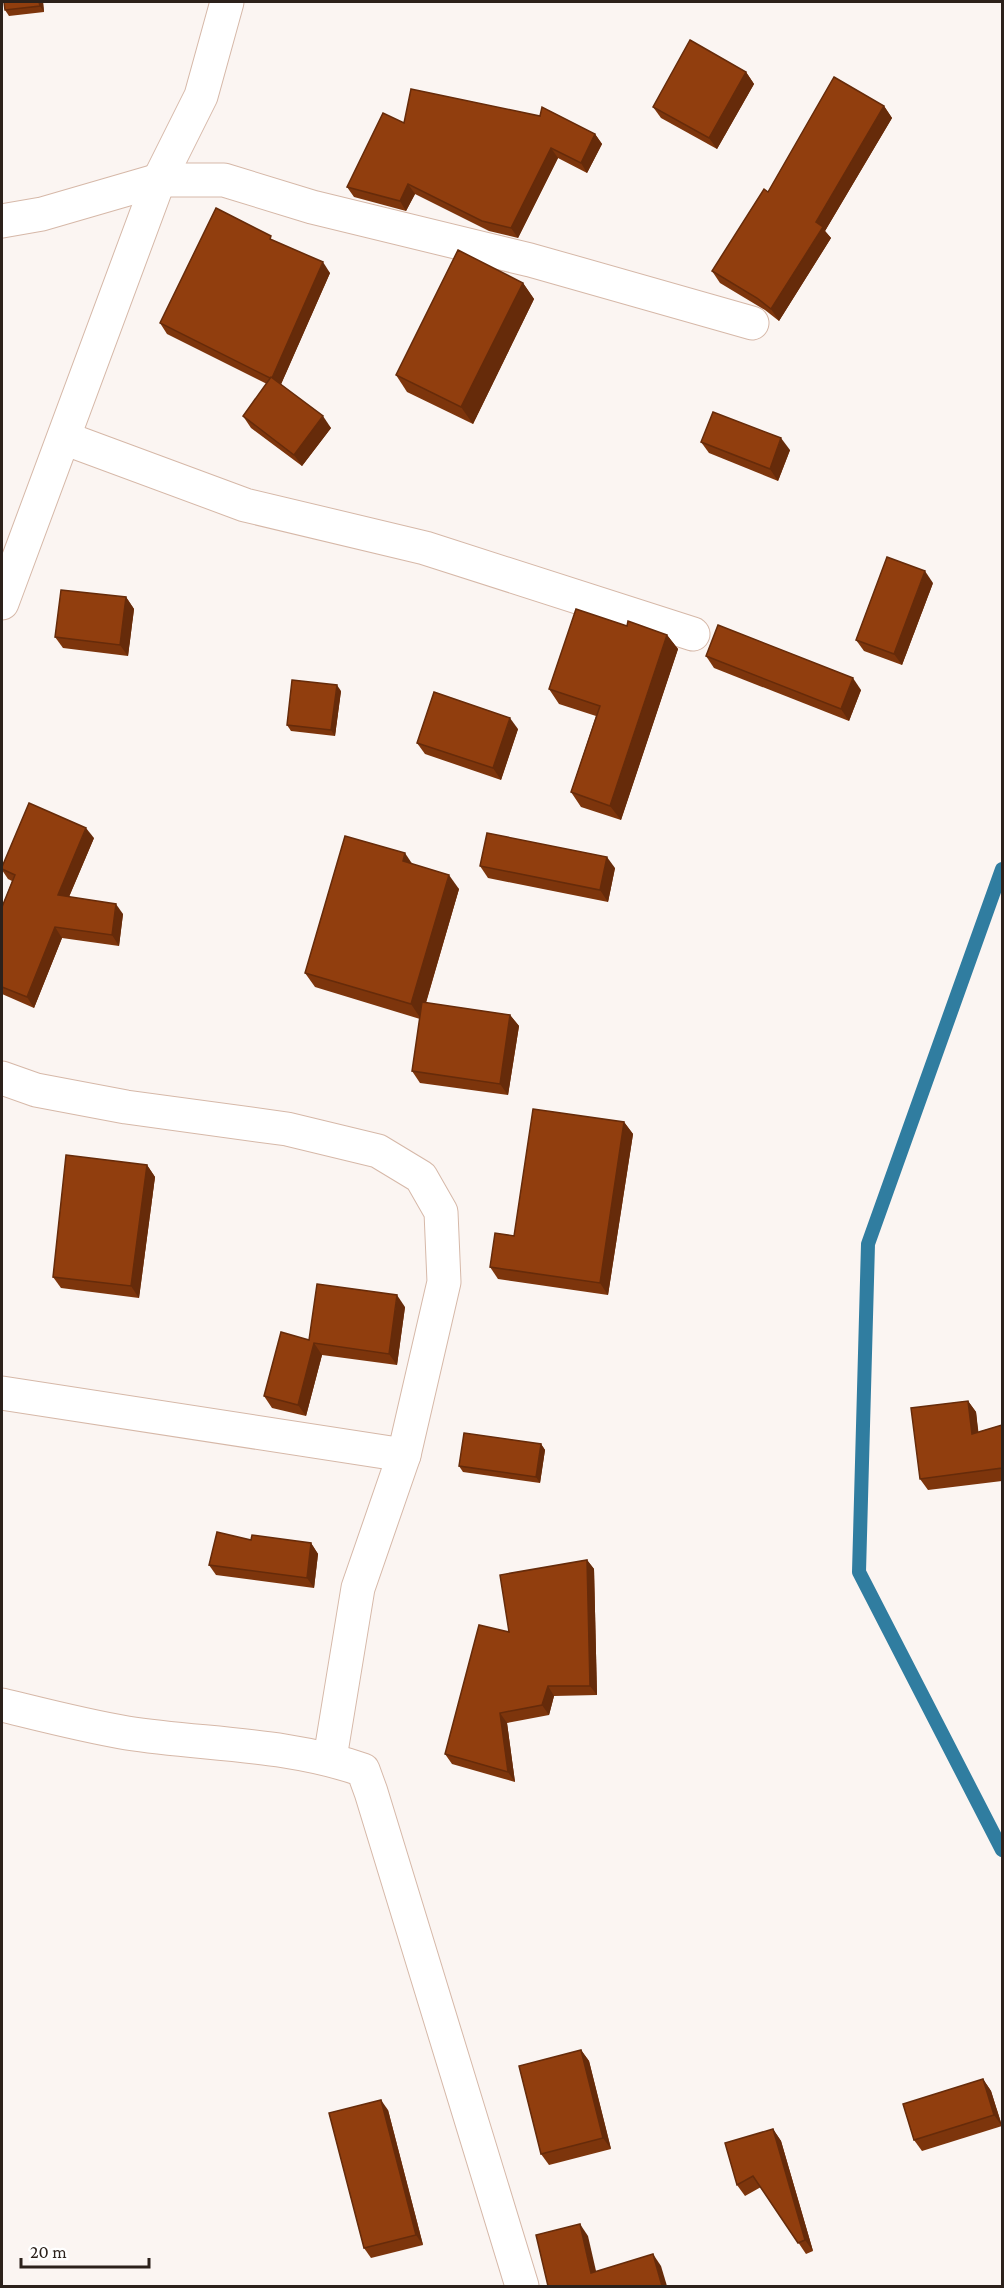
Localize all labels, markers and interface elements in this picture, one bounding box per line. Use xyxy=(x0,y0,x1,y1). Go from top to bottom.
scale bar xyxy=(21,2231,148,2269)
text: 20 m xyxy=(30,2242,67,2262)

